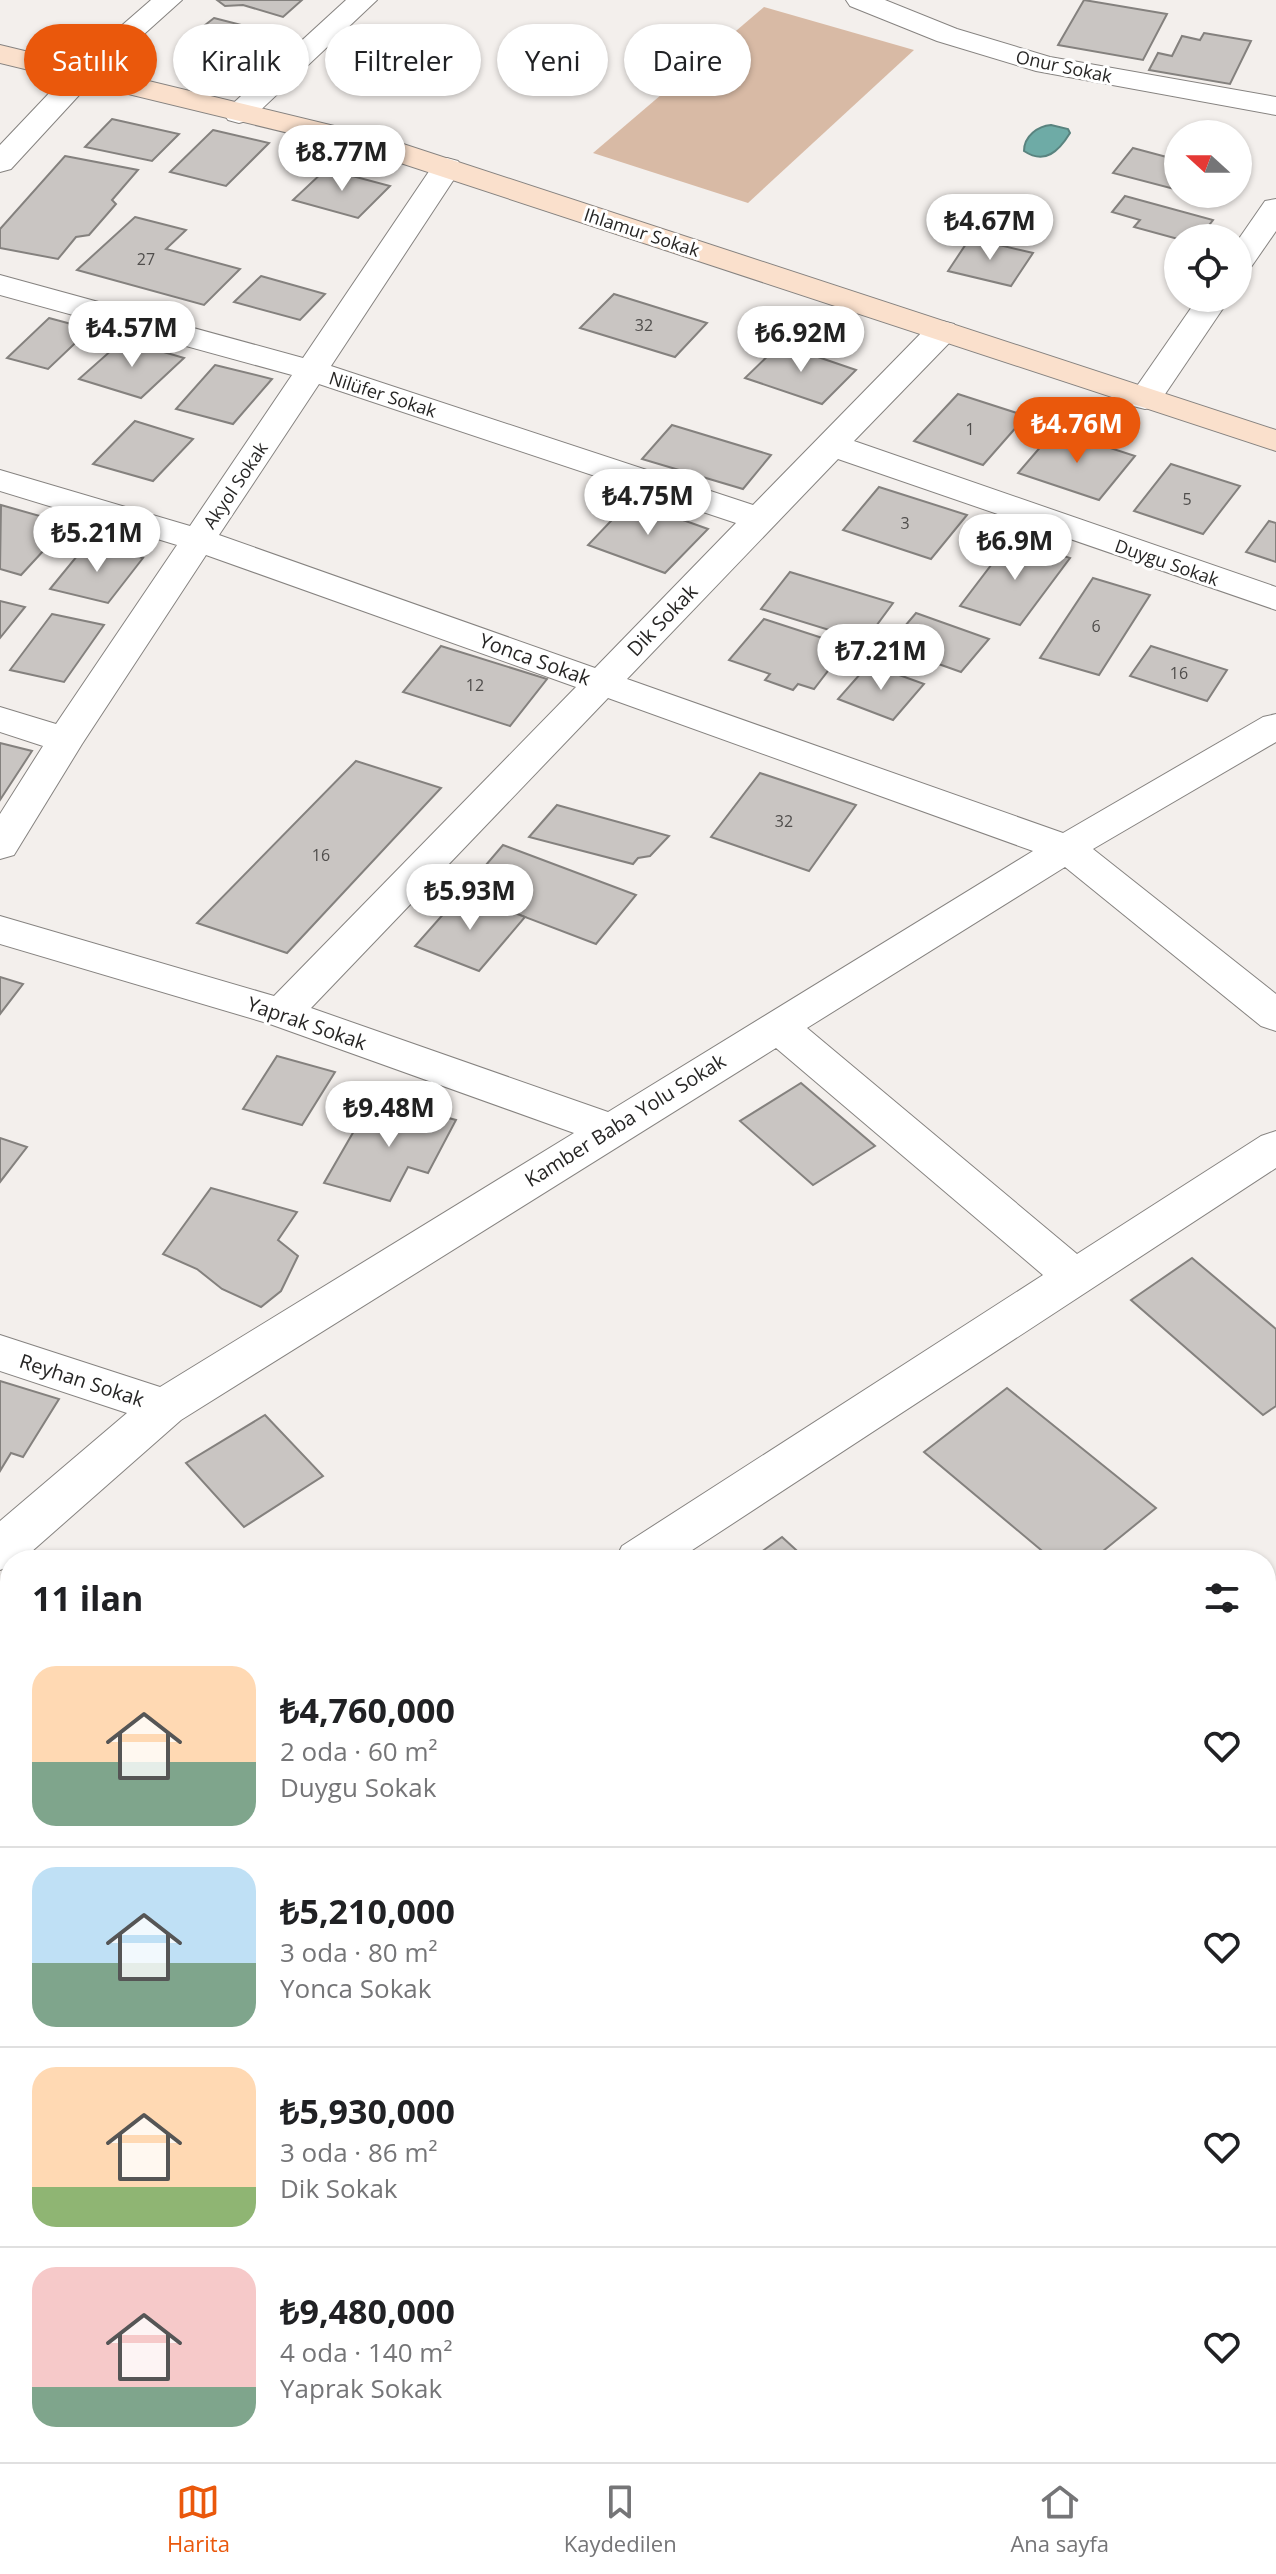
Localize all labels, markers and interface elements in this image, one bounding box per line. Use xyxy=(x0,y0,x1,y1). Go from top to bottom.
chip: Satılık xyxy=(24,24,157,96)
chip: Kiralık xyxy=(173,24,309,96)
chip: Filtreler xyxy=(325,24,481,96)
chip: Yeni xyxy=(497,24,608,96)
chip: Daire xyxy=(624,24,751,96)
street label: Onur Sokak xyxy=(1014,44,1115,88)
north arrow xyxy=(1164,120,1252,208)
map controls xyxy=(1164,120,1252,312)
pin: ₺8.77M xyxy=(277,125,407,193)
text: ₺8.77M xyxy=(296,133,388,169)
pin: ₺4.67M xyxy=(925,194,1055,262)
street label: Ihlamur Sokak xyxy=(581,202,703,262)
text: ₺4.67M xyxy=(944,202,1036,238)
button: locate xyxy=(1164,224,1252,312)
house number: 27 xyxy=(137,248,155,270)
pin: ₺4.57M xyxy=(67,301,197,369)
pin: ₺6.92M xyxy=(736,306,866,374)
text: ₺4.57M xyxy=(86,309,178,345)
house number: 32 xyxy=(635,314,653,336)
text: ₺6.92M xyxy=(755,314,847,350)
street label: Nilüfer Sokak xyxy=(326,365,440,423)
pin: ₺4.76M xyxy=(1012,397,1142,465)
text: ₺4.76M xyxy=(1031,405,1123,441)
house number: 1 xyxy=(965,418,975,440)
street label: Akyol Sokak xyxy=(197,437,273,533)
pin: ₺4.75M xyxy=(583,469,713,537)
text: ₺4.75M xyxy=(602,477,694,513)
house number: 5 xyxy=(1182,488,1192,510)
pin: ₺5.21M xyxy=(32,506,162,574)
house number: 3 xyxy=(900,512,910,534)
text: ₺5.21M xyxy=(51,514,143,550)
pin: ₺6.9M xyxy=(959,514,1071,582)
text: ₺6.9M xyxy=(977,522,1053,558)
street label: Duygu Sokak xyxy=(1112,533,1223,591)
street label: Dik Sokak xyxy=(621,578,703,662)
house number: 6 xyxy=(1091,615,1101,637)
pin: ₺7.21M xyxy=(816,624,946,692)
street label: Yonca Sokak xyxy=(476,626,595,692)
text: ₺7.21M xyxy=(835,632,927,668)
house number: 16 xyxy=(1170,662,1188,684)
house number: 12 xyxy=(466,674,484,696)
house number: 32 xyxy=(775,810,793,832)
house number: 16 xyxy=(312,844,330,866)
pin: ₺5.93M xyxy=(405,864,535,932)
text: ₺5.93M xyxy=(424,872,516,908)
street label: Yaprak Sokak xyxy=(244,990,371,1056)
street label: Kamber Baba Yolu Sokak xyxy=(519,1047,731,1193)
pin: ₺9.48M xyxy=(324,1081,454,1149)
text: ₺9.48M xyxy=(343,1089,435,1125)
street label: Reyhan Sokak xyxy=(16,1347,148,1413)
text: 11 ilan xyxy=(32,1575,143,1621)
icon: filters xyxy=(1200,1576,1244,1620)
text: ₺4,760,000 xyxy=(280,1687,455,1733)
icon: home xyxy=(96,1698,192,1794)
icon: heart xyxy=(1200,1724,1244,1768)
text: 2 oda · 60 m² xyxy=(280,1733,438,1769)
text: Duygu Sokak xyxy=(280,1769,436,1805)
text: ₺5,210,000 xyxy=(280,1888,455,1934)
icon: home xyxy=(96,1899,192,1995)
icon: heart xyxy=(1200,1925,1244,1969)
text: 3 oda · 80 m² xyxy=(280,1934,438,1970)
text: Yonca Sokak xyxy=(280,1970,431,2006)
text: ₺5,930,000 xyxy=(280,2088,455,2134)
icon: home xyxy=(96,2099,192,2195)
icon: heart xyxy=(1200,2125,1244,2169)
text: 3 oda · 86 m² xyxy=(280,2134,438,2170)
text: Dik Sokak xyxy=(280,2170,398,2206)
text: ₺9,480,000 xyxy=(280,2288,455,2334)
icon: home xyxy=(96,2299,192,2395)
icon: heart xyxy=(1200,2325,1244,2369)
text: 4 oda · 140 m² xyxy=(280,2334,452,2370)
text: Yaprak Sokak xyxy=(280,2370,442,2406)
tab: Harita xyxy=(167,2480,230,2558)
tab: Kaydedilen xyxy=(564,2480,677,2558)
tab: Ana sayfa xyxy=(1010,2480,1109,2558)

